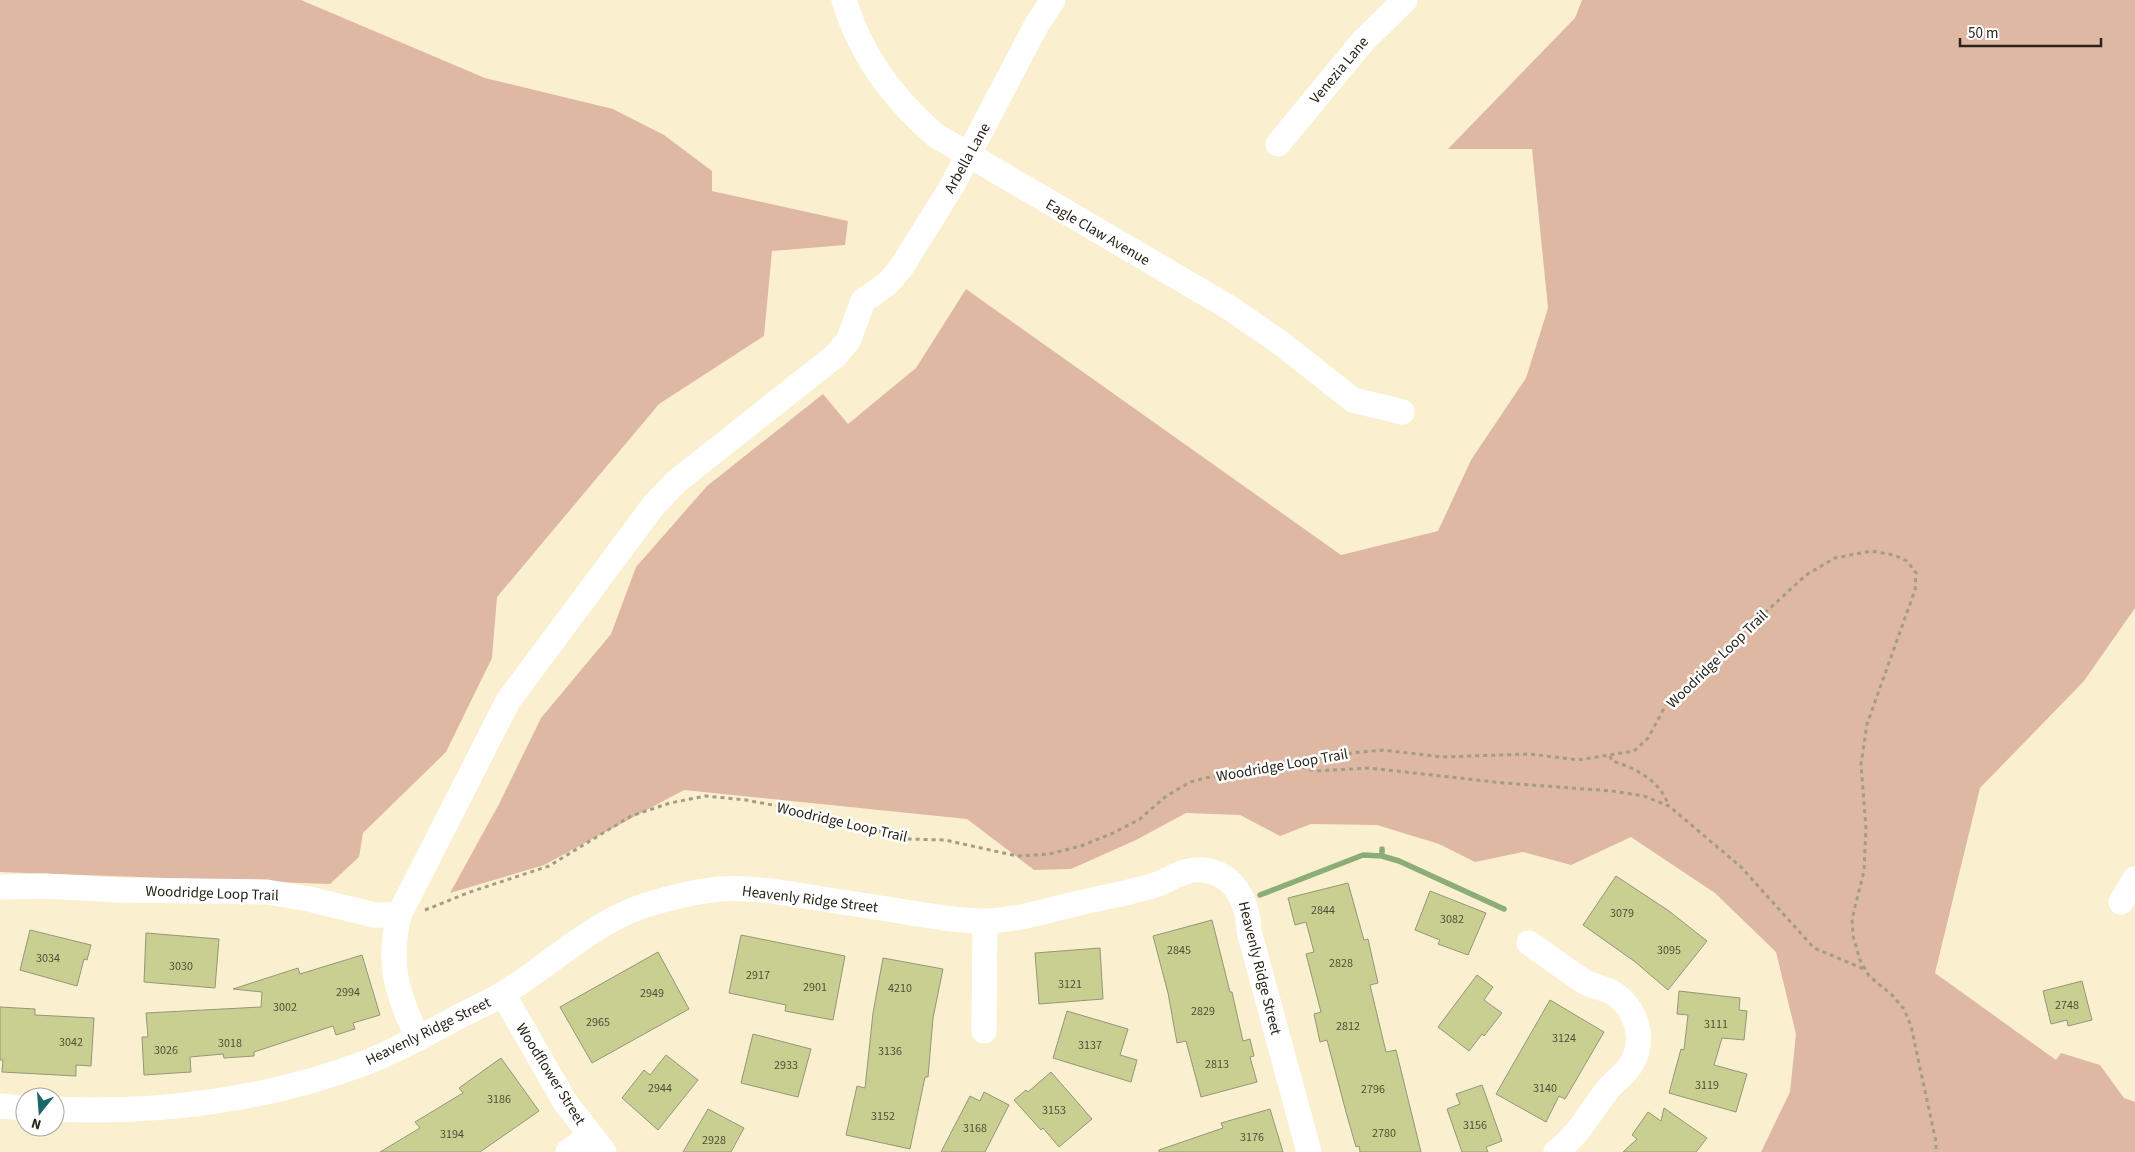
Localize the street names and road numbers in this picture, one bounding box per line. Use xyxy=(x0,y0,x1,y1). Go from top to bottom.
street label: Venezia Lane xyxy=(1305,32,1374,108)
street label: Arbella Lane xyxy=(939,119,995,197)
street label: Eagle Claw Avenue xyxy=(1042,194,1154,271)
street label: Woodridge Loop Trail xyxy=(1662,605,1773,713)
street label: Woodridge Loop Trail xyxy=(1215,744,1350,787)
street label: Woodridge Loop Trail xyxy=(775,797,909,848)
street label: Woodridge Loop Trail xyxy=(145,881,279,906)
street label: Heavenly Ridge Street xyxy=(741,881,879,918)
street label: Heavenly Ridge Street xyxy=(1233,899,1286,1037)
street label: Heavenly Ridge Street xyxy=(362,992,494,1071)
street label: Woodflower Street xyxy=(511,1019,590,1129)

